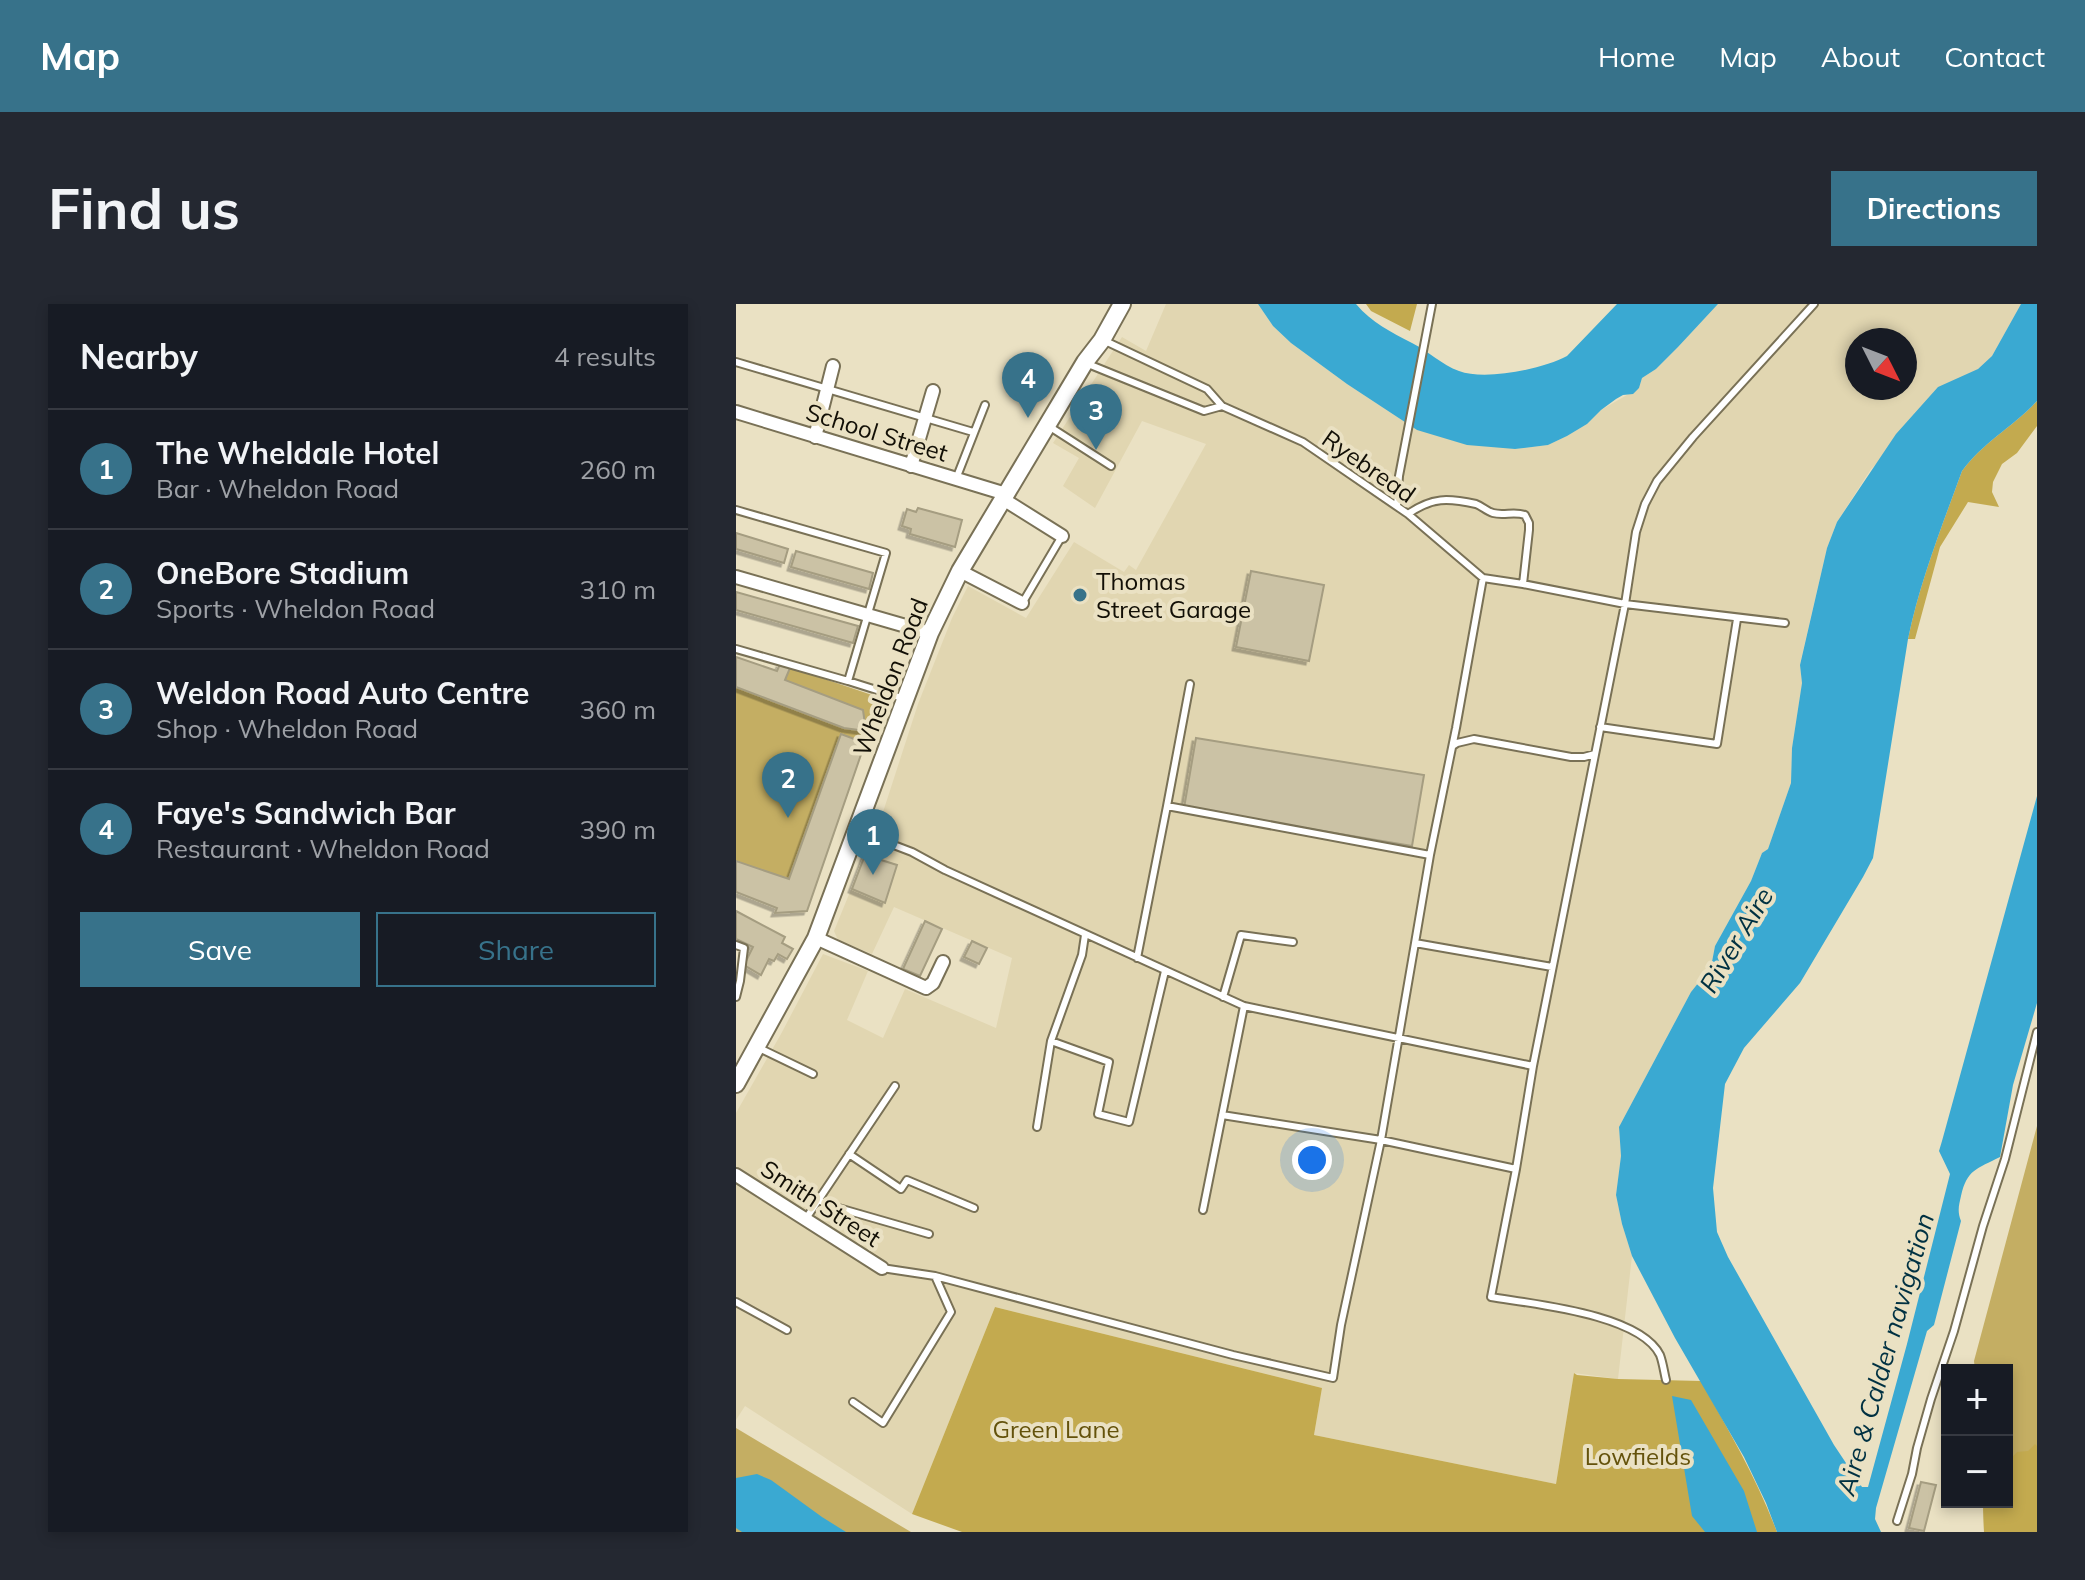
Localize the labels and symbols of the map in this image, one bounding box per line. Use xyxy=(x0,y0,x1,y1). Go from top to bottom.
north arrow xyxy=(1845,328,1917,400)
pin: 4 xyxy=(1002,352,1054,418)
pin: 3 xyxy=(1070,384,1122,450)
street label: School Street xyxy=(802,396,952,468)
street label: Ryebread xyxy=(1317,423,1421,509)
place label: Thomas Street Garage xyxy=(1096,566,1251,624)
marker: Thomas Street Garage xyxy=(1071,586,1089,604)
street label: Wheldon Road xyxy=(846,594,934,760)
pin: 2 xyxy=(762,752,814,818)
pin: 1 xyxy=(847,809,899,875)
water label: River Aire xyxy=(1692,881,1780,999)
your location xyxy=(1292,1140,1332,1180)
street label: Smith Street xyxy=(755,1153,887,1253)
water label: Aire & Calder navigation xyxy=(1829,1209,1941,1500)
park label: Green Lane xyxy=(992,1414,1120,1444)
park label: Lowfields xyxy=(1585,1441,1691,1471)

